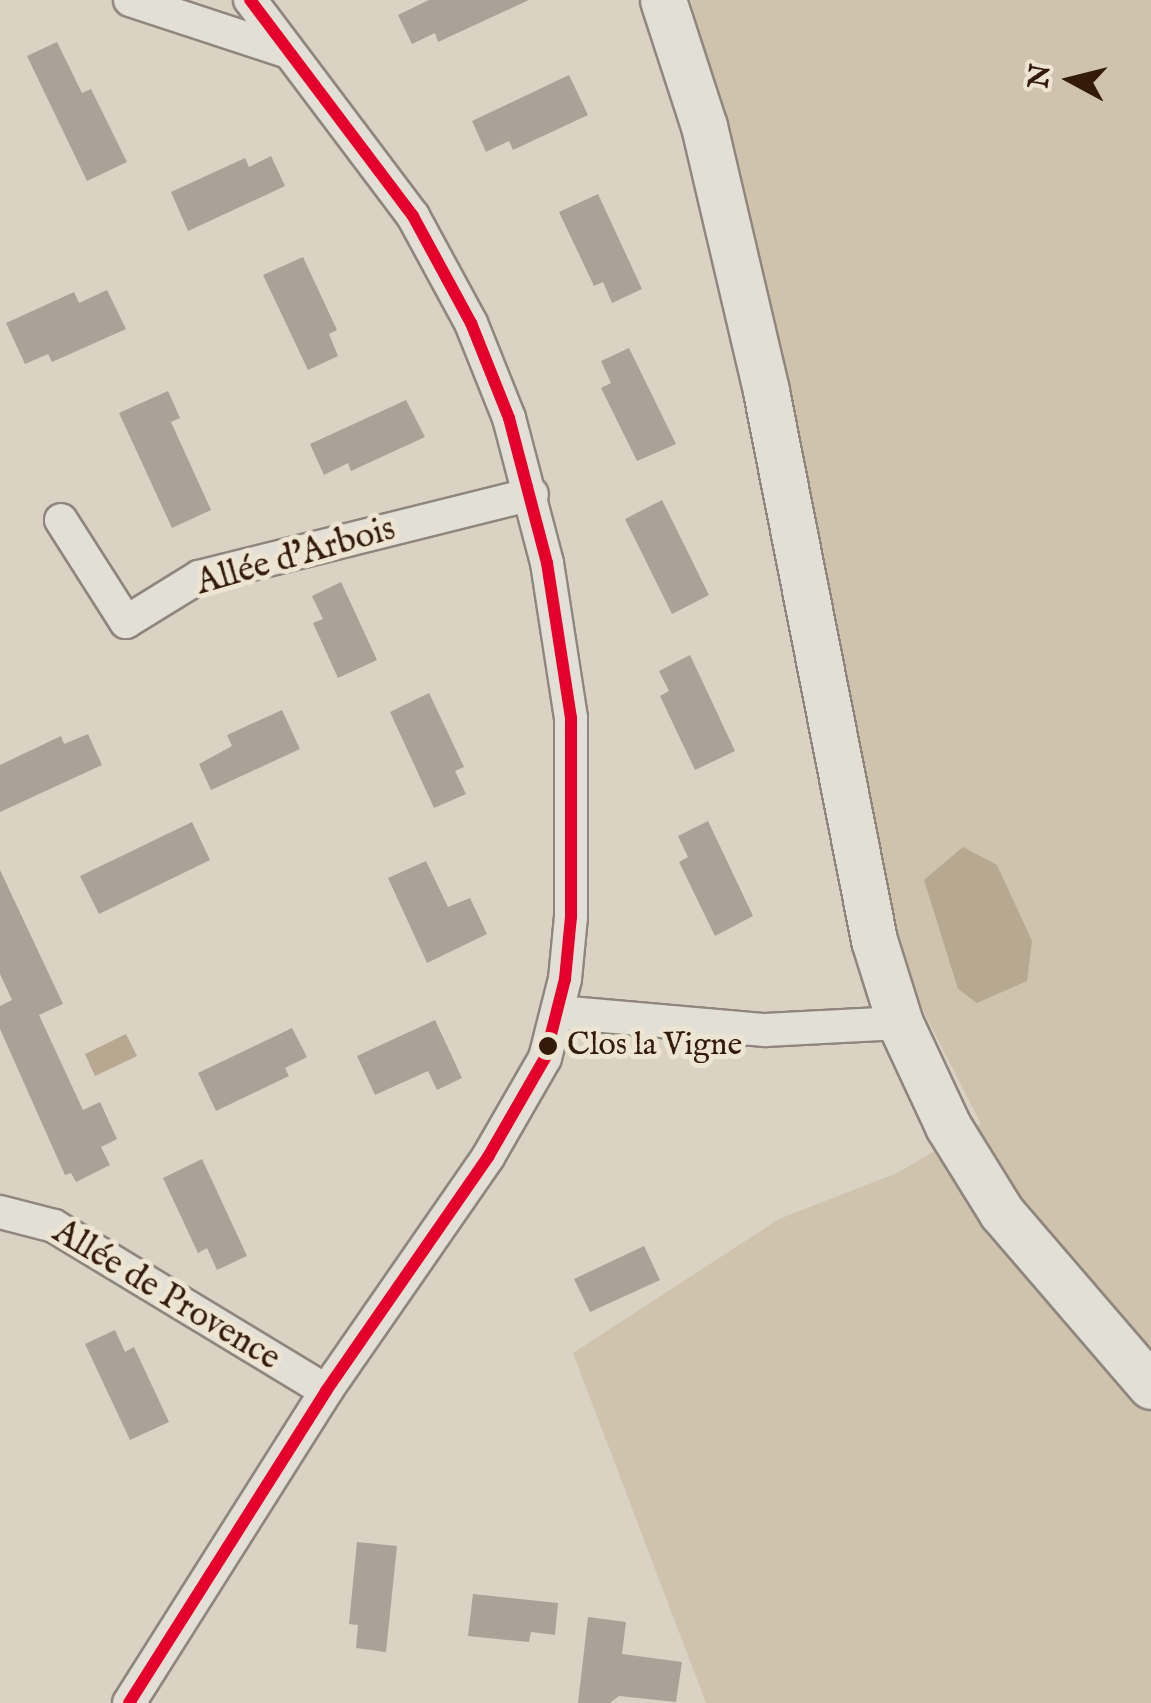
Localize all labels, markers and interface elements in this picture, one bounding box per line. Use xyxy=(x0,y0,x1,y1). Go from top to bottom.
north arrow xyxy=(1021,30,1121,130)
text: N xyxy=(1022,62,1060,90)
street label: Allée d'Arbois xyxy=(192,509,400,605)
place label: Clos la Vigne xyxy=(567,1027,742,1065)
marker: Clos la Vigne xyxy=(538,1036,558,1056)
street label: Allée de Provence xyxy=(45,1212,287,1380)

